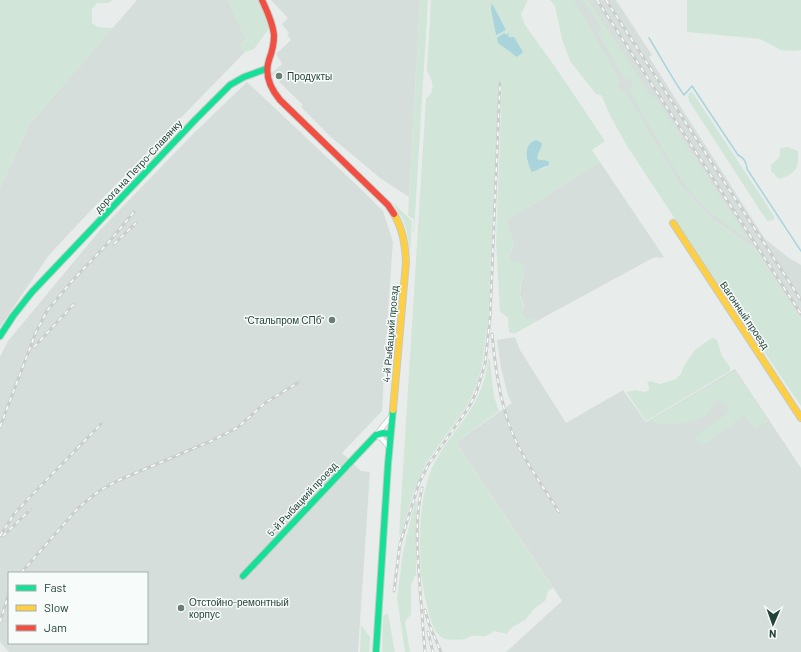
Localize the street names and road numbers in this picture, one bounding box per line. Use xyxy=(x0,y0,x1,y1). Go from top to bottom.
street label: дорога на Петро-Славянку xyxy=(92,117,184,215)
street label: Вагонный проезд xyxy=(718,279,772,351)
street label: 4-й Рыбацкий проезд xyxy=(380,285,400,383)
street label: 5-й Рыбацкий проезд xyxy=(265,459,340,539)

